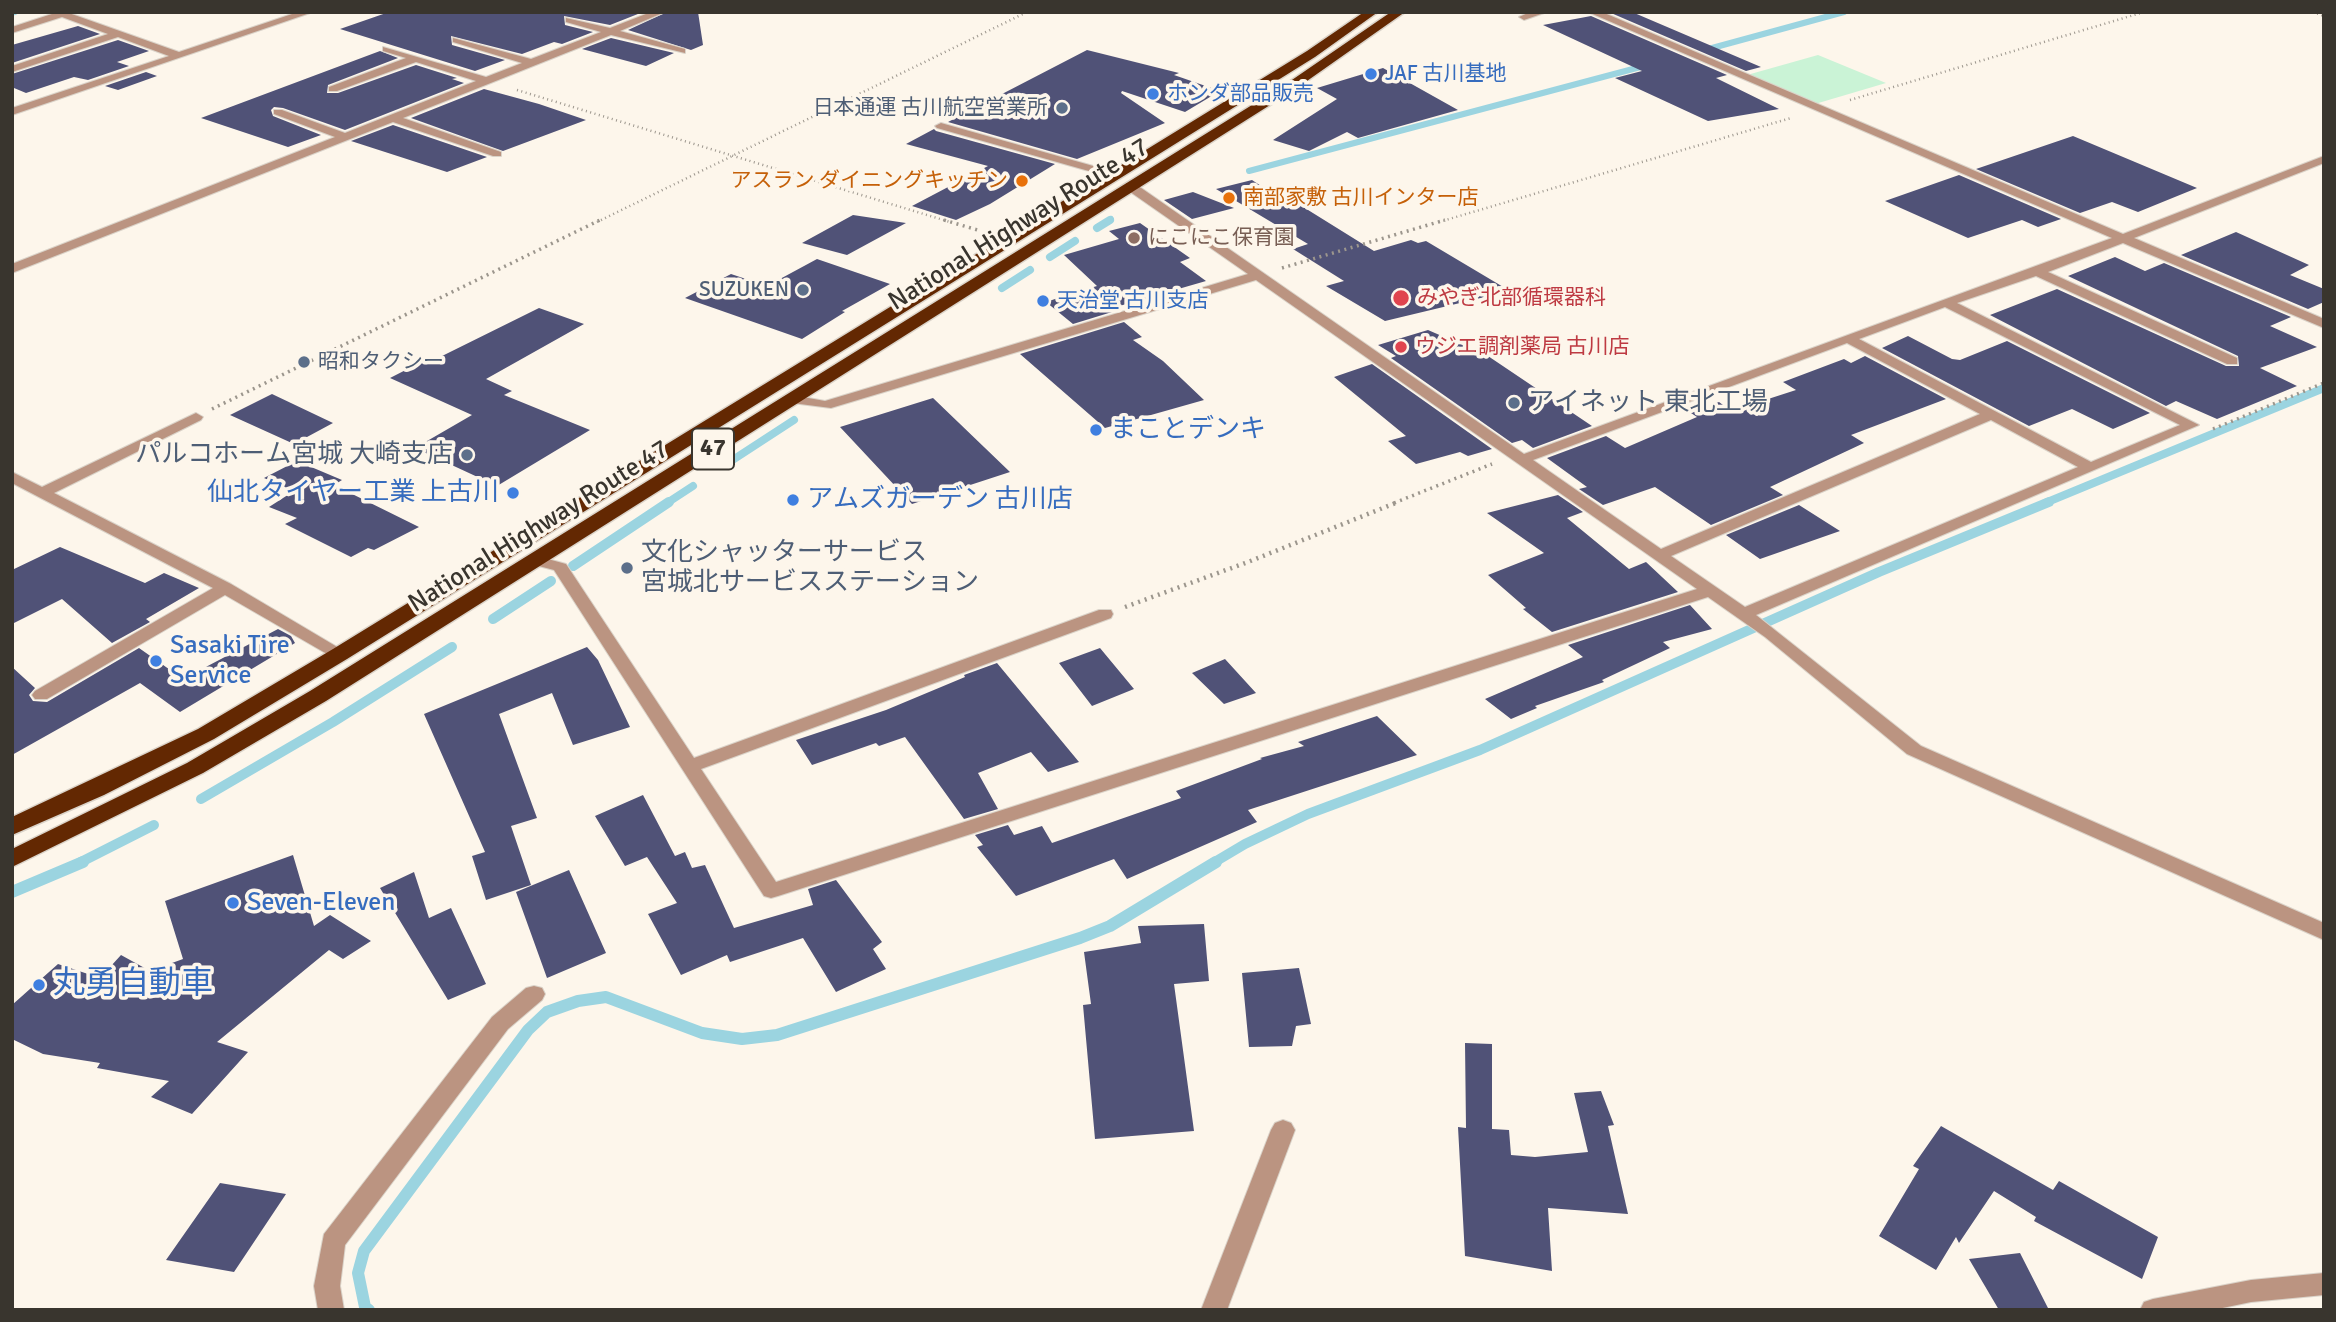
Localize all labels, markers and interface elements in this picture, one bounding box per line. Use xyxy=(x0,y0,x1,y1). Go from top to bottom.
place label: JAF 古川基地 xyxy=(1385,61,1506,87)
marker: JAF 古川基地 xyxy=(1363,66,1379,82)
place label: ホンダ部品販売 xyxy=(1167,81,1314,107)
marker: ホンダ部品販売 xyxy=(1145,86,1161,102)
place label: 日本通運 古川航空営業所 xyxy=(812,95,1048,121)
marker: 日本通運 古川航空営業所 xyxy=(1054,100,1070,116)
street label: National Highway Route 47 xyxy=(883,132,1155,318)
place label: アスラン ダイニングキッチン xyxy=(730,168,1008,194)
marker: アスラン ダイニングキッチン xyxy=(1014,173,1030,189)
place label: 南部家敷 古川インター店 xyxy=(1243,185,1479,211)
marker: 南部家敷 古川インター店 xyxy=(1221,190,1237,206)
place label: にこにこ保育園 xyxy=(1148,225,1295,251)
marker: にこにこ保育園 xyxy=(1126,230,1142,246)
place label: SUZUKEN xyxy=(699,277,789,303)
marker: SUZUKEN xyxy=(795,282,811,298)
place label: みやぎ北部循環器科 xyxy=(1417,285,1606,311)
place label: 天治堂 古川支店 xyxy=(1057,288,1209,314)
marker: みやぎ北部循環器科 xyxy=(1391,288,1411,308)
marker: 天治堂 古川支店 xyxy=(1035,293,1051,309)
place label: ウジエ調剤薬局 古川店 xyxy=(1415,334,1630,360)
marker: ウジエ調剤薬局 古川店 xyxy=(1393,339,1409,355)
place label: 昭和タクシー xyxy=(318,349,444,375)
marker: 昭和タクシー xyxy=(296,354,312,370)
place label: アイネット 東北工場 xyxy=(1528,387,1768,419)
marker: アイネット 東北工場 xyxy=(1506,395,1522,411)
place label: まことデンキ xyxy=(1110,414,1266,446)
marker: まことデンキ xyxy=(1088,422,1104,438)
road number: 47 xyxy=(692,428,734,470)
street label: National Highway Route 47 xyxy=(403,434,675,620)
place label: パルコホーム宮城 大崎支店 xyxy=(135,439,453,471)
marker: パルコホーム宮城 大崎支店 xyxy=(459,447,475,463)
place label: 仙北タイヤー工業 上古川 xyxy=(207,477,499,509)
place label: アムズガーデン 古川店 xyxy=(807,484,1073,516)
marker: 仙北タイヤー工業 上古川 xyxy=(505,485,521,501)
marker: アムズガーデン 古川店 xyxy=(785,492,801,508)
place label: 文化シャッターサービス 宮城北サービスステーション xyxy=(641,537,979,598)
marker: 文化シャッターサービス 宮城北サービスステーション xyxy=(619,560,635,576)
place label: Sasaki Tire Service xyxy=(170,630,290,692)
marker: Sasaki Tire Service xyxy=(148,653,164,669)
place label: Seven-Eleven xyxy=(247,887,395,919)
marker: Seven-Eleven xyxy=(225,895,241,911)
place label: 丸勇自動車 xyxy=(53,966,213,1004)
marker: 丸勇自動車 xyxy=(31,977,47,993)

